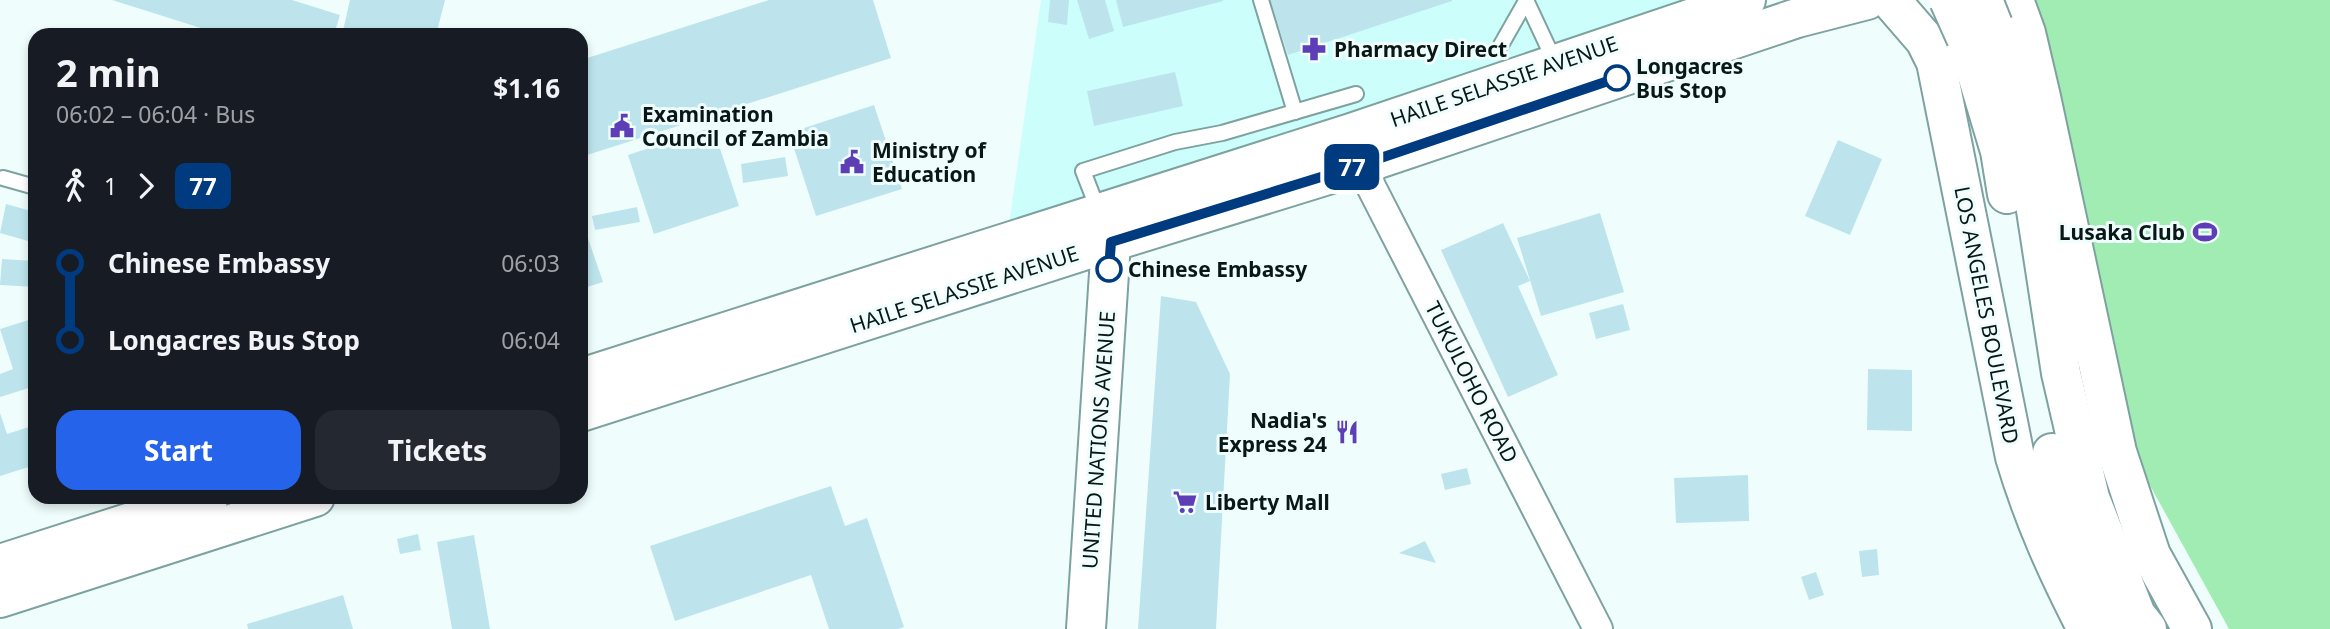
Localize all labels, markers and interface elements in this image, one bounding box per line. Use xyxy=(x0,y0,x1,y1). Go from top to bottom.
street label: HAILE SELASSIE AVENUE xyxy=(1386,29,1622,133)
pharmacy icon: Pharmacy Direct xyxy=(1300,35,1328,63)
place label: Pharmacy Direct xyxy=(1334,35,1507,63)
text: 2 min xyxy=(56,46,161,98)
place label: Longacres Bus Stop xyxy=(1636,52,1743,104)
marker: Longacres Bus Stop xyxy=(1604,65,1630,91)
text: $1.16 xyxy=(493,70,560,106)
text: 06:02 – 06:04 · Bus xyxy=(56,98,255,130)
place label: Examination Council of Zambia xyxy=(642,100,829,152)
public building icon: Examination Council of Zambia xyxy=(608,112,636,140)
place label: Ministry of Education xyxy=(872,136,988,188)
line badge: 77 xyxy=(1320,144,1384,190)
public building icon: Ministry of Education xyxy=(838,148,866,176)
text: 77 xyxy=(1338,150,1366,183)
icon: walk xyxy=(56,167,94,205)
icon: forward xyxy=(127,167,165,205)
text: 77 xyxy=(189,169,217,202)
text: 1 xyxy=(104,170,117,202)
street label: LOS ANGELES BOULEVARD xyxy=(1948,184,2026,446)
place label: Lusaka Club xyxy=(2059,218,2185,246)
sports icon: Lusaka Club xyxy=(2191,218,2219,246)
street label: HAILE SELASSIE AVENUE xyxy=(846,239,1082,339)
text: Chinese Embassy xyxy=(108,245,330,281)
text: 06:03 xyxy=(501,247,560,279)
place label: Chinese Embassy xyxy=(1128,255,1307,283)
marker: Chinese Embassy xyxy=(1096,256,1122,282)
street label: TUKULOHO ROAD xyxy=(1419,297,1525,467)
street label: UNITED NATIONS AVENUE xyxy=(1075,310,1121,570)
text: Longacres Bus Stop xyxy=(108,322,360,358)
text: 06:04 xyxy=(501,324,560,356)
place label: Nadia's Express 24 xyxy=(1218,406,1327,458)
button: Start xyxy=(56,410,301,490)
button: Tickets xyxy=(315,410,560,490)
restaurant icon: Nadia's Express 24 xyxy=(1333,418,1361,446)
supermarket icon: Liberty Mall xyxy=(1171,488,1199,516)
place label: Liberty Mall xyxy=(1205,488,1330,516)

